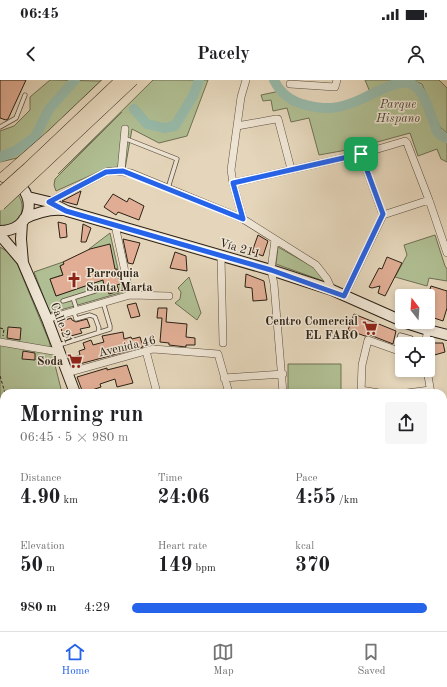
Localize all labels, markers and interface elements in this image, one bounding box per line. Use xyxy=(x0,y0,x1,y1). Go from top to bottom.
text: 06:45 xyxy=(20,7,59,22)
icon: back xyxy=(20,43,42,65)
icon: person xyxy=(405,43,427,65)
text: Pacely xyxy=(197,45,250,63)
park label: Parque Hispano xyxy=(375,99,420,125)
pin xyxy=(344,137,378,171)
icon: arrive xyxy=(350,143,372,165)
street label: Vía 211 xyxy=(218,237,262,261)
place label: Parroquia Santa Marta xyxy=(86,268,152,294)
church icon: Parroquia Santa Marta xyxy=(65,271,83,289)
north arrow xyxy=(395,289,435,329)
map controls xyxy=(395,289,435,377)
street label: Calle 21 xyxy=(48,301,74,346)
place label: Centro Comercial EL FARO xyxy=(265,316,358,342)
supermarket icon: Centro Comercial EL FARO xyxy=(361,319,379,337)
street label: Avenida 46 xyxy=(97,334,157,359)
button: locate xyxy=(395,337,435,377)
supermarket icon: Soda xyxy=(66,352,84,370)
place label: Soda xyxy=(37,356,63,368)
button: share xyxy=(385,402,427,444)
text: Morning run xyxy=(20,404,143,426)
text: 06:45 · 5 × 980 m xyxy=(20,431,128,444)
text: Distance xyxy=(20,473,61,484)
text: Time xyxy=(158,473,182,484)
text: Pace xyxy=(295,473,318,484)
text: 4.90 xyxy=(20,488,60,508)
text: 24:06 xyxy=(158,488,210,508)
text: 4:55 xyxy=(295,488,336,508)
text: km xyxy=(60,495,78,506)
text: /km xyxy=(336,495,358,506)
text: Elevation xyxy=(20,541,65,552)
text: Heart rate xyxy=(158,541,207,552)
text: kcal xyxy=(295,541,314,552)
text: 50 xyxy=(20,556,43,576)
text: 149 xyxy=(158,556,192,576)
text: 370 xyxy=(295,556,330,576)
text: m xyxy=(43,563,55,574)
text: bpm xyxy=(192,563,216,574)
text: 980 m xyxy=(20,601,57,614)
text: 4:29 xyxy=(84,601,110,614)
tab: Home xyxy=(62,641,89,679)
tab: Map xyxy=(212,641,234,679)
tab: Saved xyxy=(357,641,385,679)

